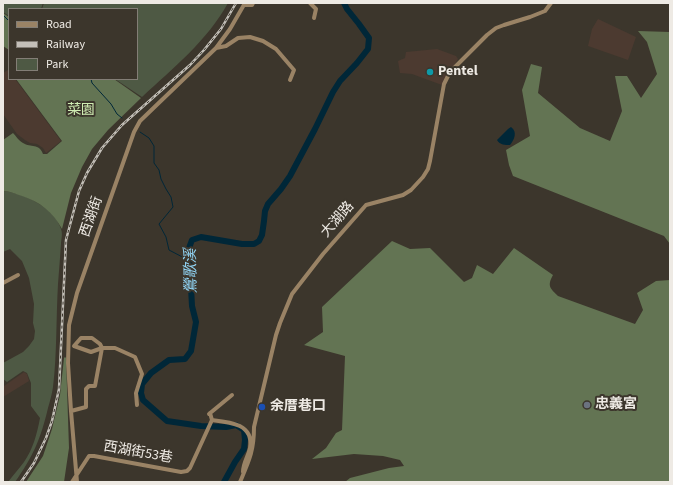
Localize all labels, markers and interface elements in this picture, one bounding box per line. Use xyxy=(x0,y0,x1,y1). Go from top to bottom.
legend xyxy=(8,8,138,80)
text: Road xyxy=(46,16,72,33)
text: Railway xyxy=(46,36,85,53)
text: Park xyxy=(46,56,68,73)
place label: Pentel xyxy=(438,64,478,80)
marker: Pentel xyxy=(425,67,435,77)
park label: 菜園 xyxy=(67,103,95,119)
street label: 西湖街 xyxy=(77,194,107,240)
street label: 大湖路 xyxy=(318,199,358,241)
water label: 鶯歌溪 xyxy=(183,248,201,294)
place label: 忠義宮 xyxy=(595,397,637,413)
place label: 余厝巷口 xyxy=(270,399,326,415)
marker: 忠義宮 xyxy=(582,400,592,410)
marker: 余厝巷口 xyxy=(257,402,267,412)
street label: 西湖街53巷 xyxy=(102,439,174,467)

